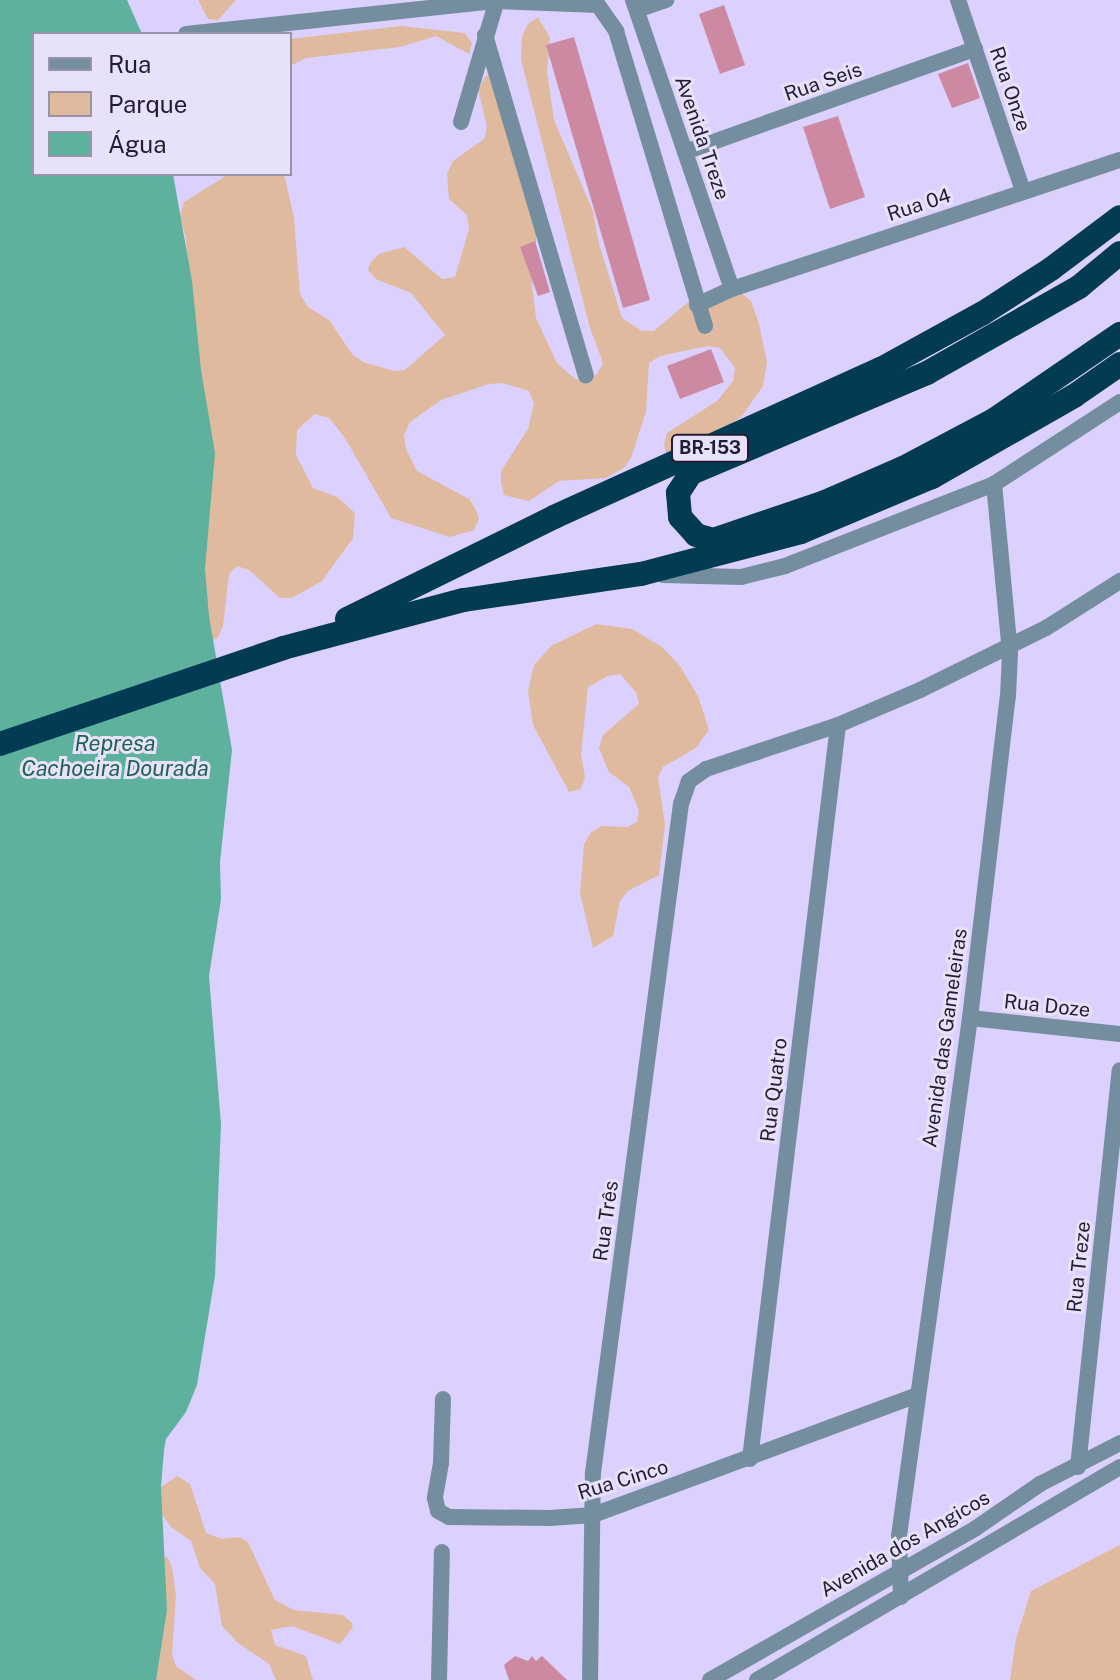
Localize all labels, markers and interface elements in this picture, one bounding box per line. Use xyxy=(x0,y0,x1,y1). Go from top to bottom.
legend xyxy=(32,32,292,176)
street label: Rua Onze xyxy=(984,44,1036,134)
text: Rua xyxy=(108,50,151,78)
street label: Rua Seis xyxy=(781,58,865,106)
street label: Avenida Treze xyxy=(670,73,734,203)
text: Parque xyxy=(108,90,187,118)
text: Água xyxy=(108,130,166,158)
street label: Rua 04 xyxy=(884,183,954,227)
road number: BR-153 xyxy=(670,434,750,462)
water label: Represa Cachoeira Dourada xyxy=(21,730,209,782)
street label: Avenida das Gameleiras xyxy=(918,927,972,1149)
street label: Rua Doze xyxy=(1003,990,1091,1022)
street label: Rua Quatro xyxy=(756,1037,792,1143)
street label: Rua Três xyxy=(588,1179,624,1263)
street label: Rua Treze xyxy=(1062,1220,1096,1314)
street label: Rua Cinco xyxy=(575,1455,671,1505)
street label: Avenida dos Angicos xyxy=(816,1486,994,1602)

